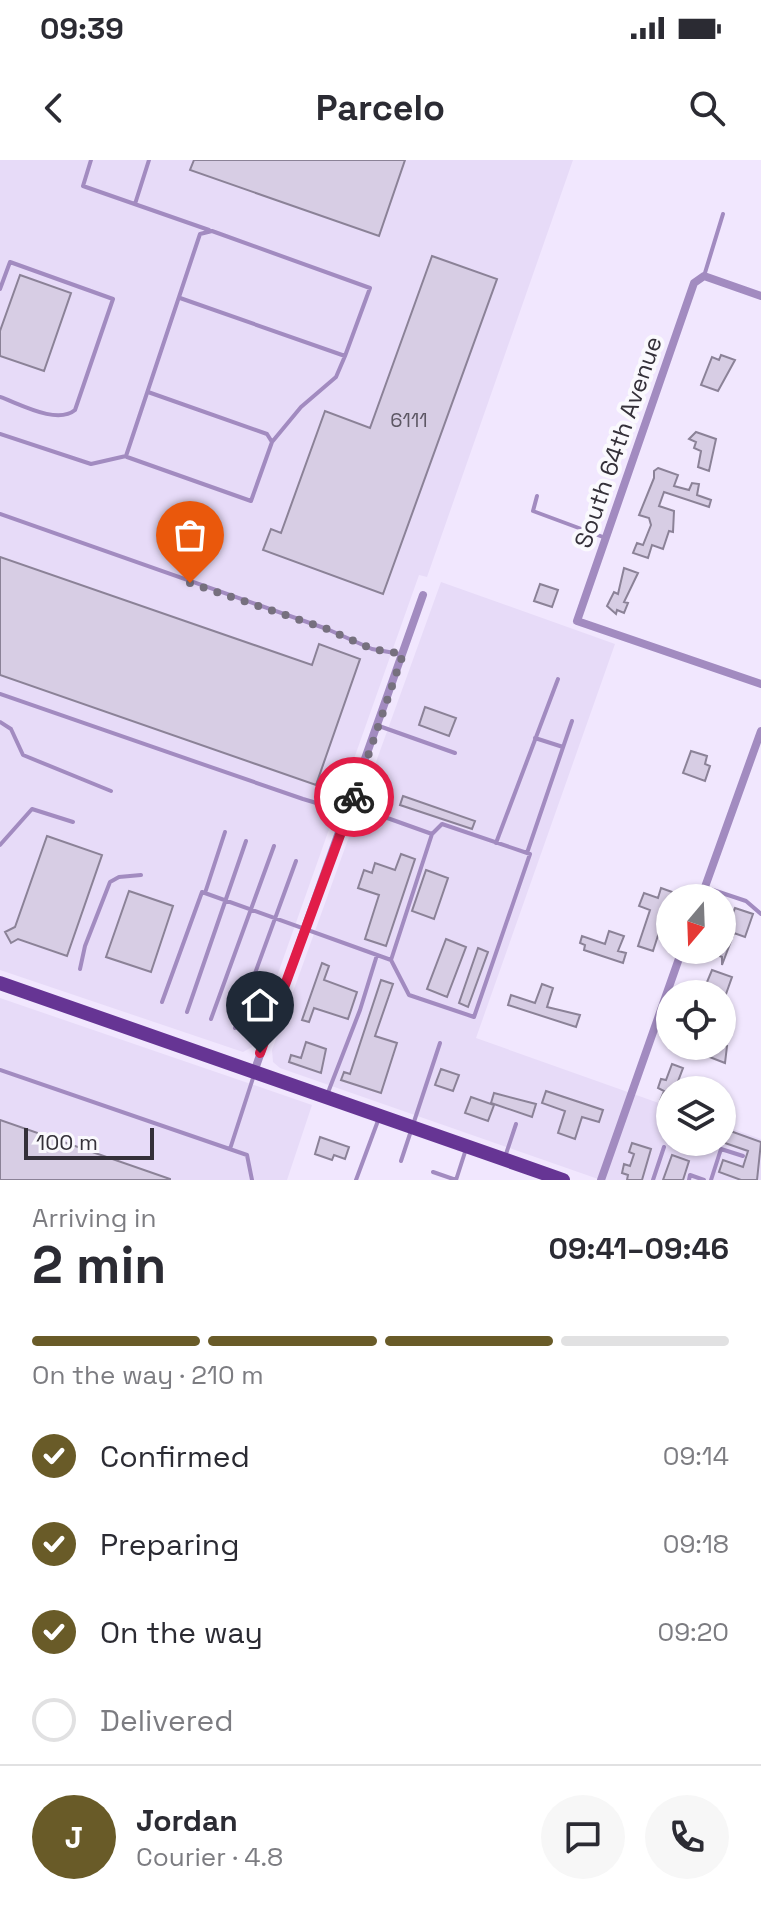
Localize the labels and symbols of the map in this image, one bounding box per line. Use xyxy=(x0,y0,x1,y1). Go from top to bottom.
street label: South 64th Avenue xyxy=(567,332,669,552)
house number: 6111 xyxy=(390,407,428,433)
pin xyxy=(156,501,224,583)
courier xyxy=(314,757,394,837)
north arrow xyxy=(656,884,736,964)
pin xyxy=(226,971,294,1053)
scale bar xyxy=(24,1124,154,1160)

